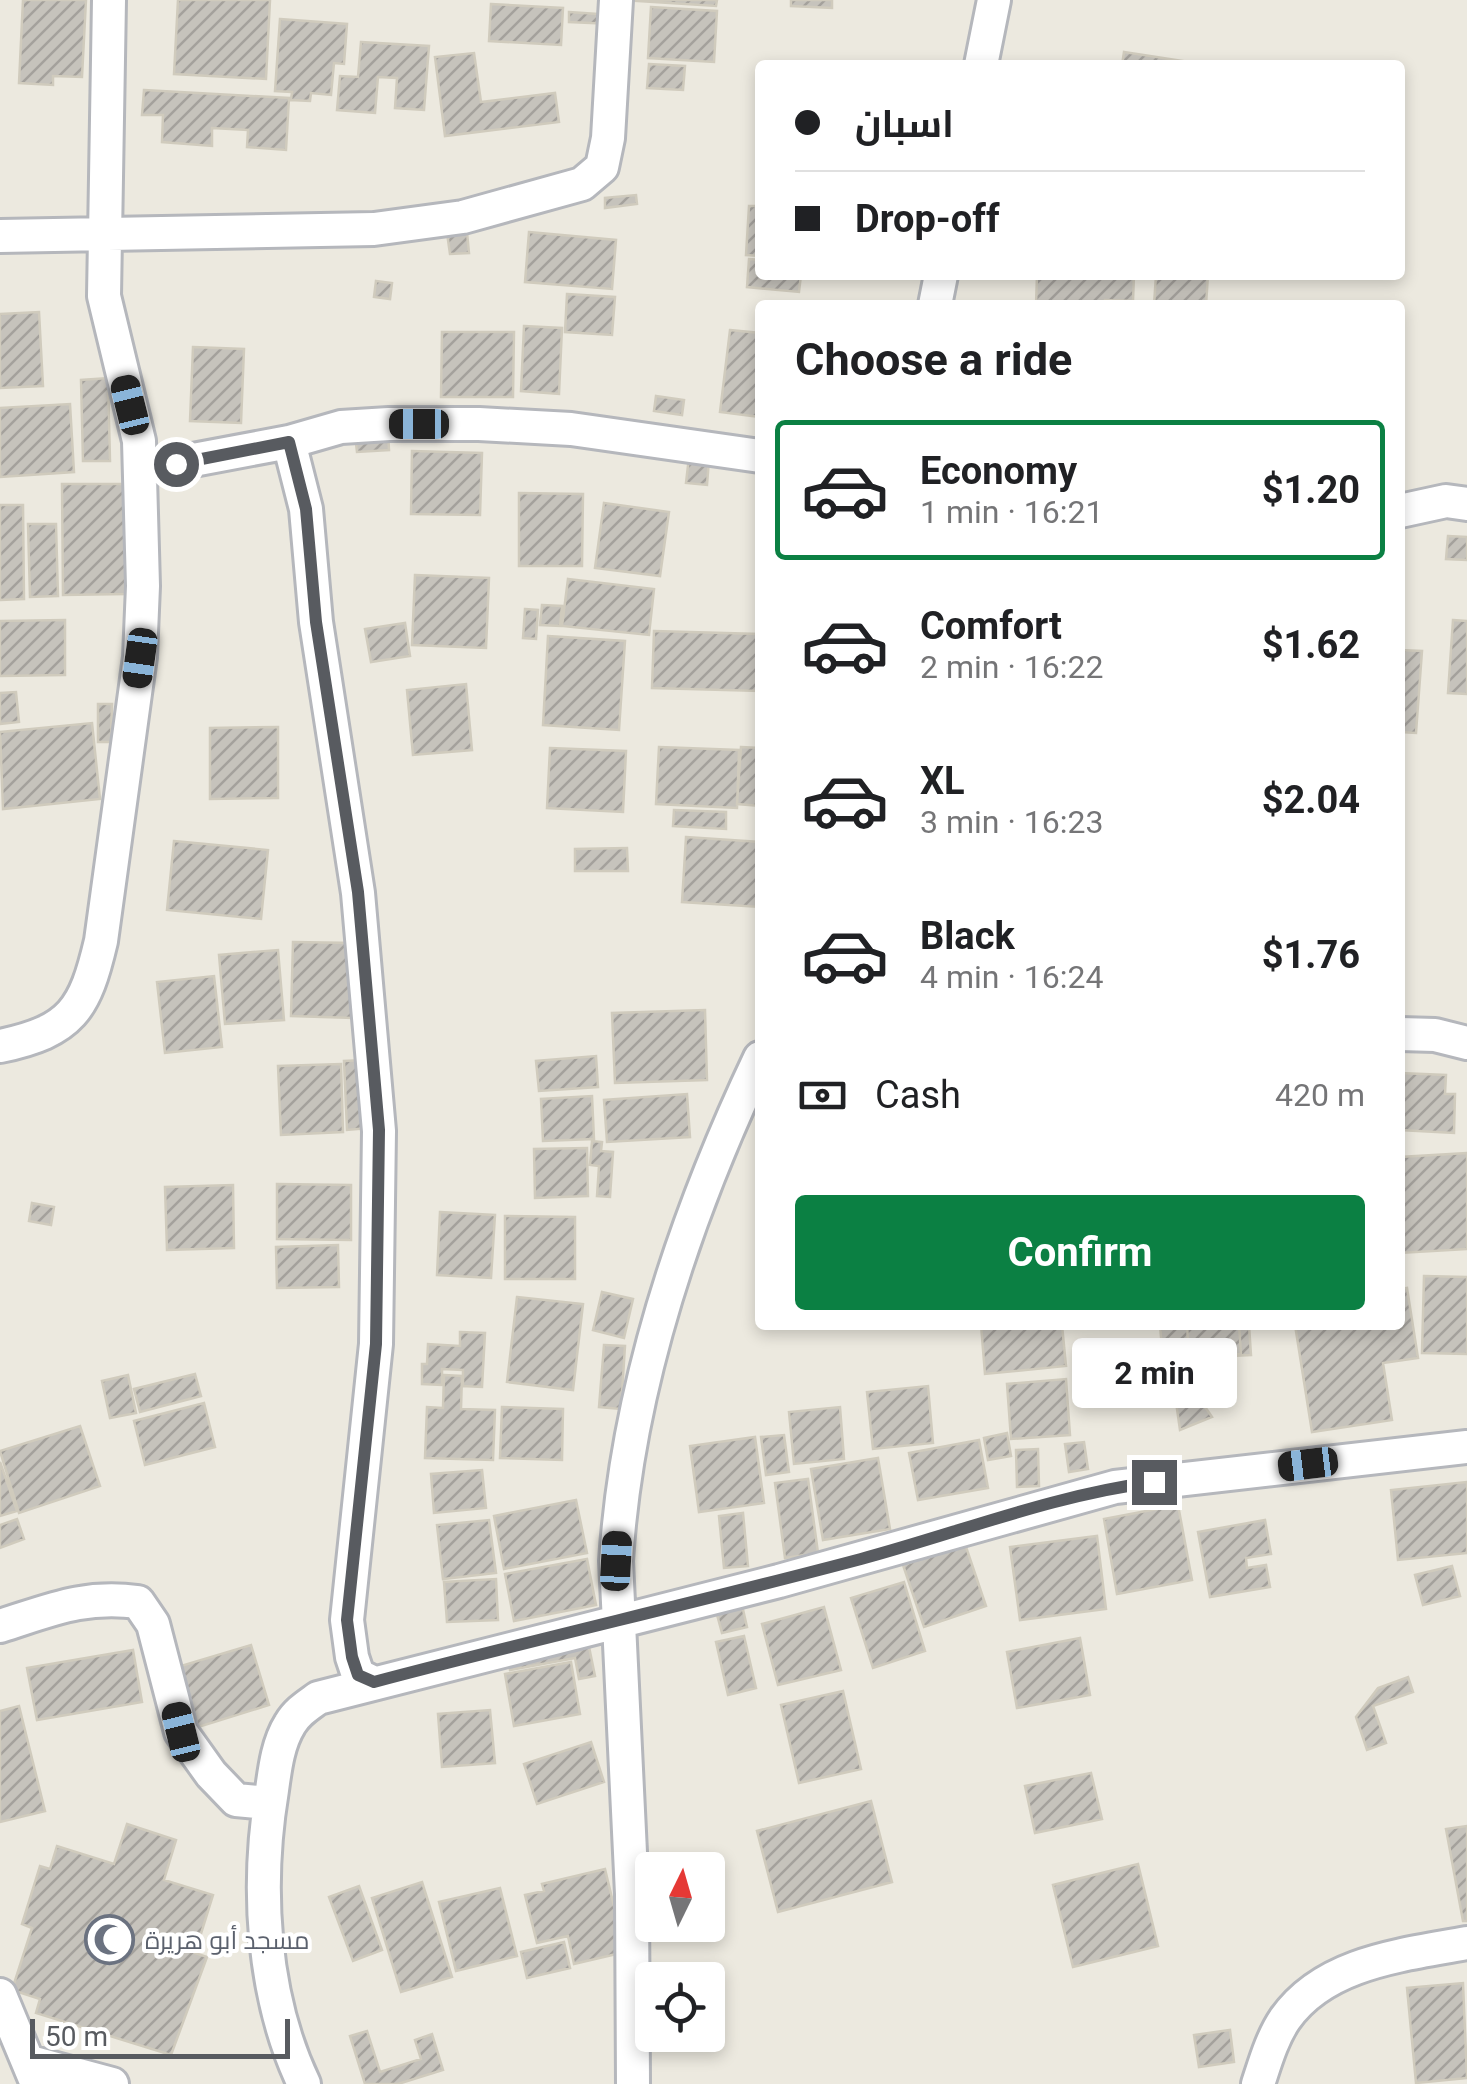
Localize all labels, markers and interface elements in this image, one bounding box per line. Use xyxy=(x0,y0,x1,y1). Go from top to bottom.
text: اسبان xyxy=(855,102,954,146)
text: Drop-off xyxy=(855,197,1000,241)
text: Choose a ride xyxy=(795,333,1072,386)
car xyxy=(108,372,152,438)
car xyxy=(389,409,449,439)
route start xyxy=(154,442,199,487)
icon: car xyxy=(800,445,890,535)
text: Economy xyxy=(920,449,1077,493)
text: $1.20 xyxy=(1262,468,1360,512)
text: 1 min · 16:21 xyxy=(920,493,1103,531)
icon: car xyxy=(800,600,890,690)
text: Comfort xyxy=(920,604,1062,648)
text: $1.62 xyxy=(1262,623,1360,667)
car xyxy=(121,626,159,690)
text: 2 min · 16:22 xyxy=(920,648,1103,686)
icon: car xyxy=(800,755,890,845)
text: XL xyxy=(920,759,965,803)
text: $2.04 xyxy=(1262,778,1360,822)
text: 3 min · 16:23 xyxy=(920,803,1103,841)
icon: car xyxy=(800,910,890,1000)
text: Black xyxy=(920,914,1015,958)
text: $1.76 xyxy=(1262,933,1360,977)
text: 4 min · 16:24 xyxy=(920,958,1103,996)
icon: cash xyxy=(795,1068,850,1123)
text: Cash xyxy=(875,1073,961,1117)
text: 420 m xyxy=(1275,1076,1365,1114)
button: Confirm xyxy=(795,1195,1365,1310)
callout: 2 min xyxy=(1072,1337,1236,1407)
text: 2 min xyxy=(1114,1354,1195,1392)
car xyxy=(1276,1445,1340,1483)
route end xyxy=(1132,1460,1177,1505)
car xyxy=(599,1530,633,1592)
car xyxy=(159,1699,203,1765)
north arrow xyxy=(635,1852,725,1942)
map controls xyxy=(635,1852,725,2052)
mosque icon: مسجد أبو هريرة xyxy=(84,1914,136,1966)
place label: مسجد أبو هريرة xyxy=(145,1924,309,1955)
button: locate xyxy=(635,1962,725,2052)
scale bar xyxy=(30,2014,290,2058)
text: 50 m xyxy=(45,2020,108,2053)

